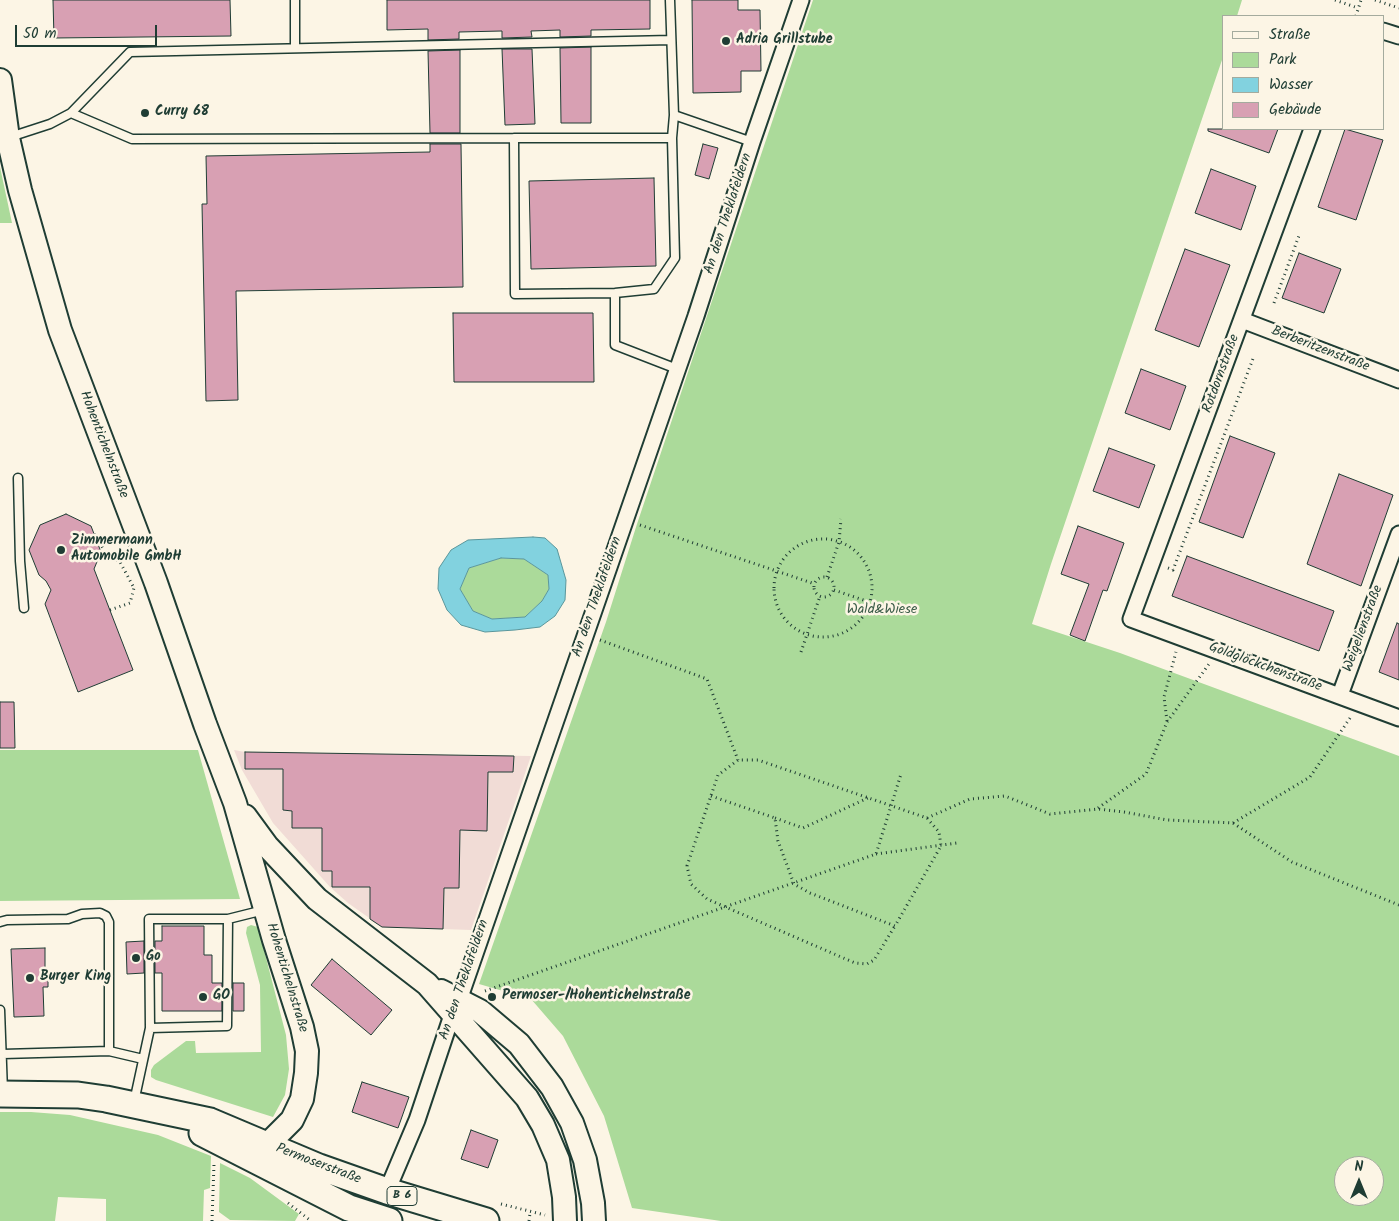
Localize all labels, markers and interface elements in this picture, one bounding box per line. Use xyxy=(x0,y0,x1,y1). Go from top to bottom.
scale bar xyxy=(18,15,160,47)
legend xyxy=(1222,15,1384,130)
text: 50 m xyxy=(23,22,57,46)
text: Straße xyxy=(1269,23,1310,47)
place label: Adria Grillstube xyxy=(736,33,833,49)
marker: Adria Grillstube xyxy=(720,35,732,47)
text: Park xyxy=(1269,48,1296,72)
text: Wasser xyxy=(1269,73,1312,97)
text: Gebäude xyxy=(1269,98,1321,122)
place label: Curry 68 xyxy=(155,105,209,121)
marker: Curry 68 xyxy=(139,107,151,119)
street label: An den Theklafeldern xyxy=(702,151,756,277)
street label: Berberitzenstraße xyxy=(1268,324,1372,376)
street label: Rotdornstraße xyxy=(1200,332,1244,416)
street label: Hohentichelnstraße xyxy=(75,389,131,501)
place label: Zimmermann Automobile GmbH xyxy=(71,534,182,566)
street label: An den Theklafeldern xyxy=(570,535,626,659)
marker: Zimmermann Automobile GmbH xyxy=(55,544,67,556)
street label: Weigelienstraße xyxy=(1341,583,1387,675)
park label: Wald&Wiese xyxy=(847,603,917,619)
street label: Goldglöckchenstraße xyxy=(1206,640,1324,696)
street label: An den Theklafeldern xyxy=(437,918,493,1042)
street label: Hohentichelnstraße xyxy=(261,921,311,1035)
place label: Go xyxy=(146,950,161,966)
marker: Go xyxy=(130,952,142,964)
place label: Burger King xyxy=(40,970,111,986)
marker: Burger King xyxy=(24,972,36,984)
place label: GO xyxy=(213,989,230,1005)
place label: Permoser-/Hohentichelnstraße xyxy=(502,989,690,1005)
marker: GO xyxy=(197,991,209,1003)
marker: Permoser-/Hohentichelnstraße xyxy=(486,991,498,1003)
street label: Permoserstraße xyxy=(273,1141,363,1189)
north arrow xyxy=(1334,1156,1384,1206)
text: N xyxy=(1355,1156,1363,1178)
road number: B 6 xyxy=(387,1186,417,1206)

